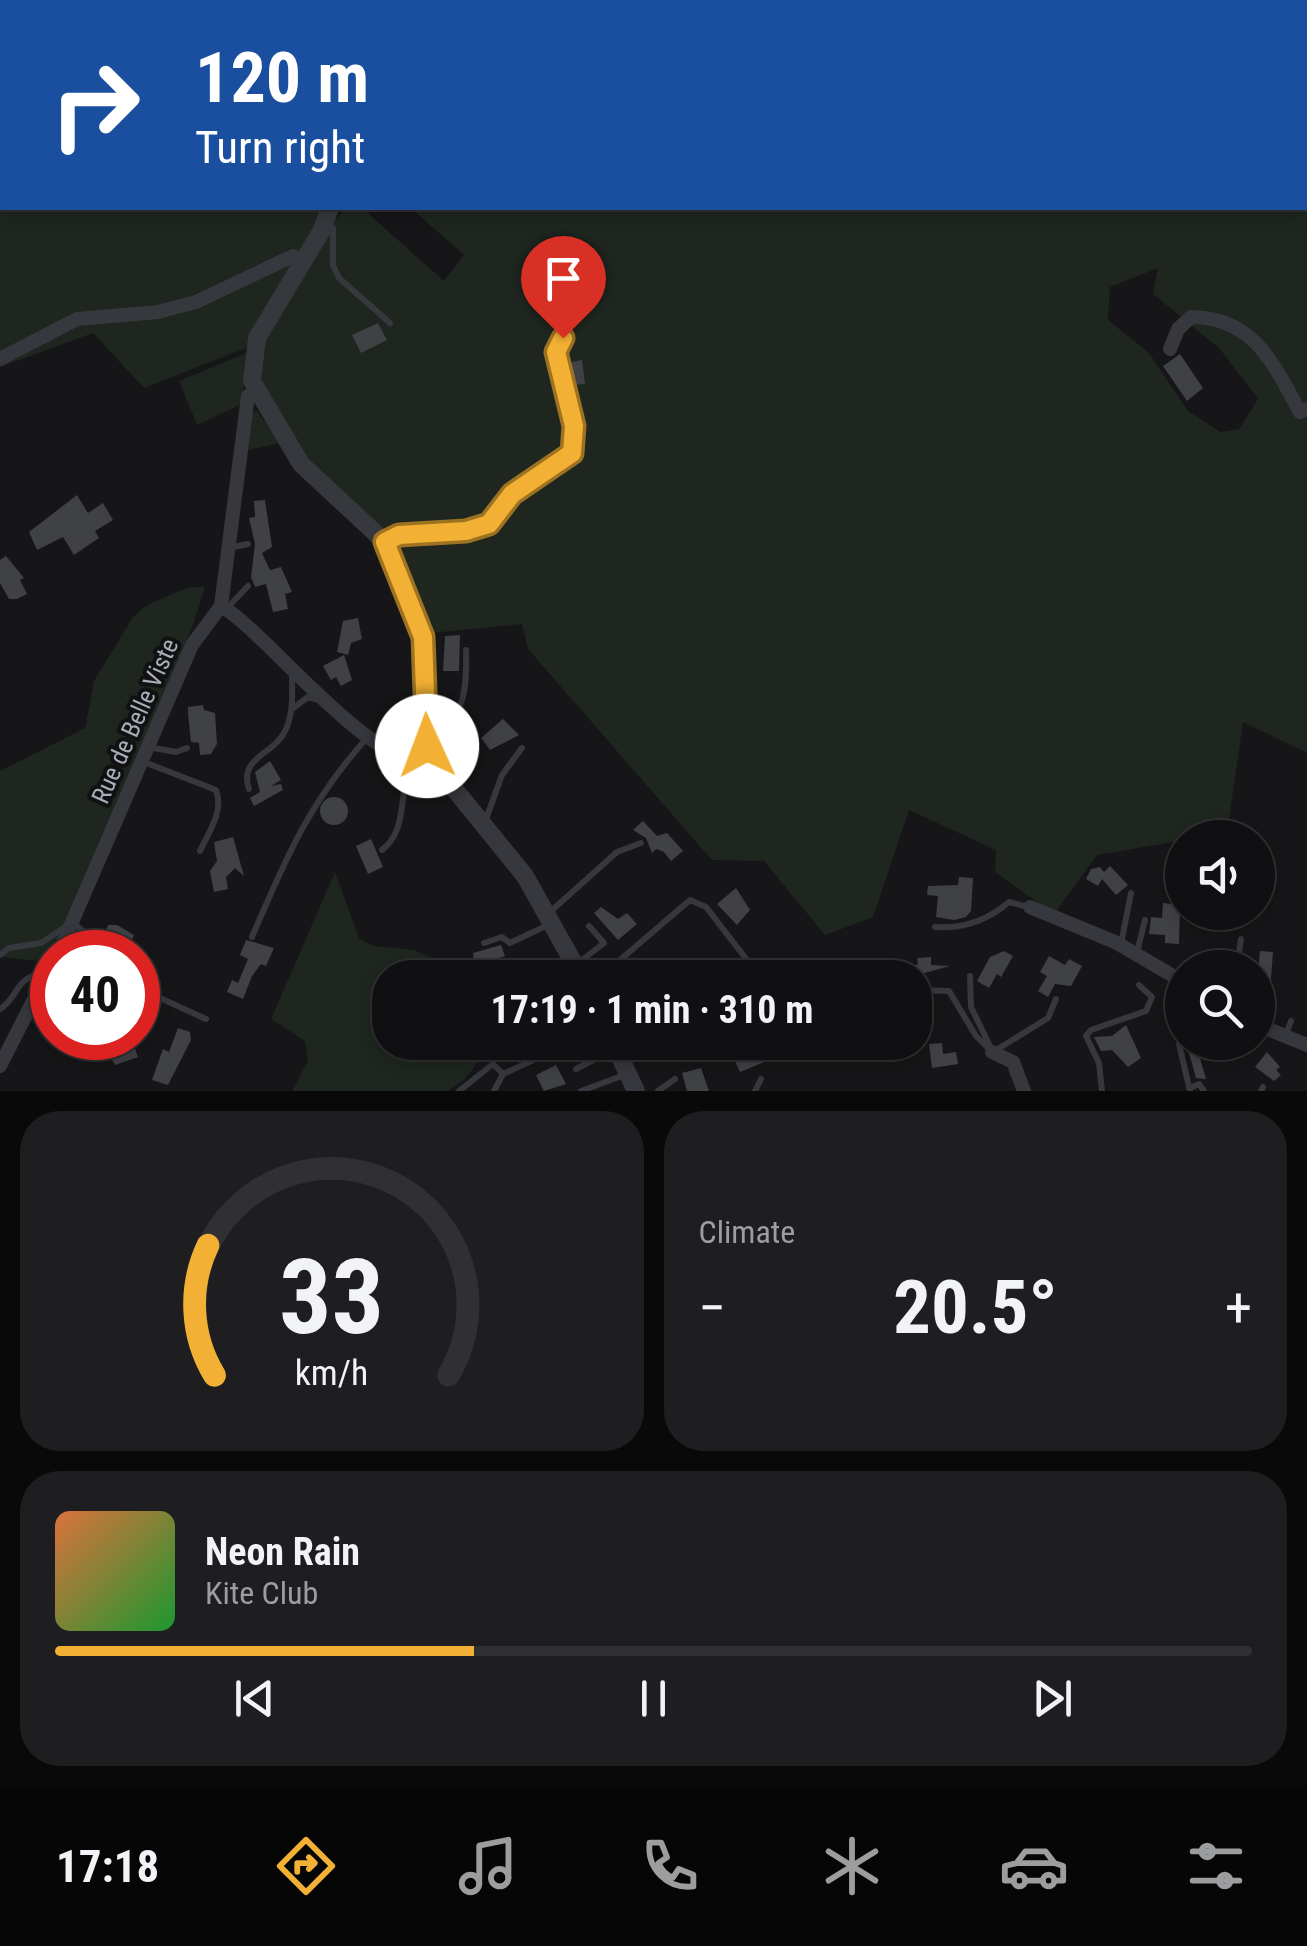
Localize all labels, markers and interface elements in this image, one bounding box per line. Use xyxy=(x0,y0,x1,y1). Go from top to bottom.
text: 120 m xyxy=(195,37,369,119)
icon: right xyxy=(30,40,160,170)
text: Turn right xyxy=(195,121,365,174)
pin xyxy=(521,236,606,339)
icon: arrive xyxy=(536,251,591,306)
street label: Rue de Belle Viste xyxy=(86,634,184,808)
position arrow xyxy=(375,694,479,798)
map controls xyxy=(1165,820,1275,1060)
button: sound xyxy=(1165,820,1275,930)
speed limit sign: 40 xyxy=(30,930,160,1060)
button: search xyxy=(1165,950,1275,1060)
text: 17:19 · 1 min · 310 m xyxy=(491,988,813,1032)
text: Climate xyxy=(699,1213,795,1251)
text: 33 xyxy=(279,1237,384,1358)
text: 20.5° xyxy=(893,1263,1058,1351)
text: − xyxy=(699,1276,726,1340)
text: + xyxy=(1225,1276,1252,1340)
text: km/h xyxy=(295,1352,369,1394)
text: Neon Rain xyxy=(205,1530,360,1574)
text: Kite Club xyxy=(205,1574,318,1612)
icon: previous xyxy=(227,1671,282,1726)
icon: pause xyxy=(626,1671,681,1726)
icon: next xyxy=(1025,1671,1080,1726)
icon: directions xyxy=(271,1831,341,1901)
icon: music xyxy=(453,1831,523,1901)
icon: phone xyxy=(635,1831,705,1901)
icon: climate xyxy=(817,1831,887,1901)
icon: car xyxy=(999,1831,1069,1901)
icon: filters xyxy=(1181,1831,1251,1901)
text: 17:18 xyxy=(56,1840,159,1893)

